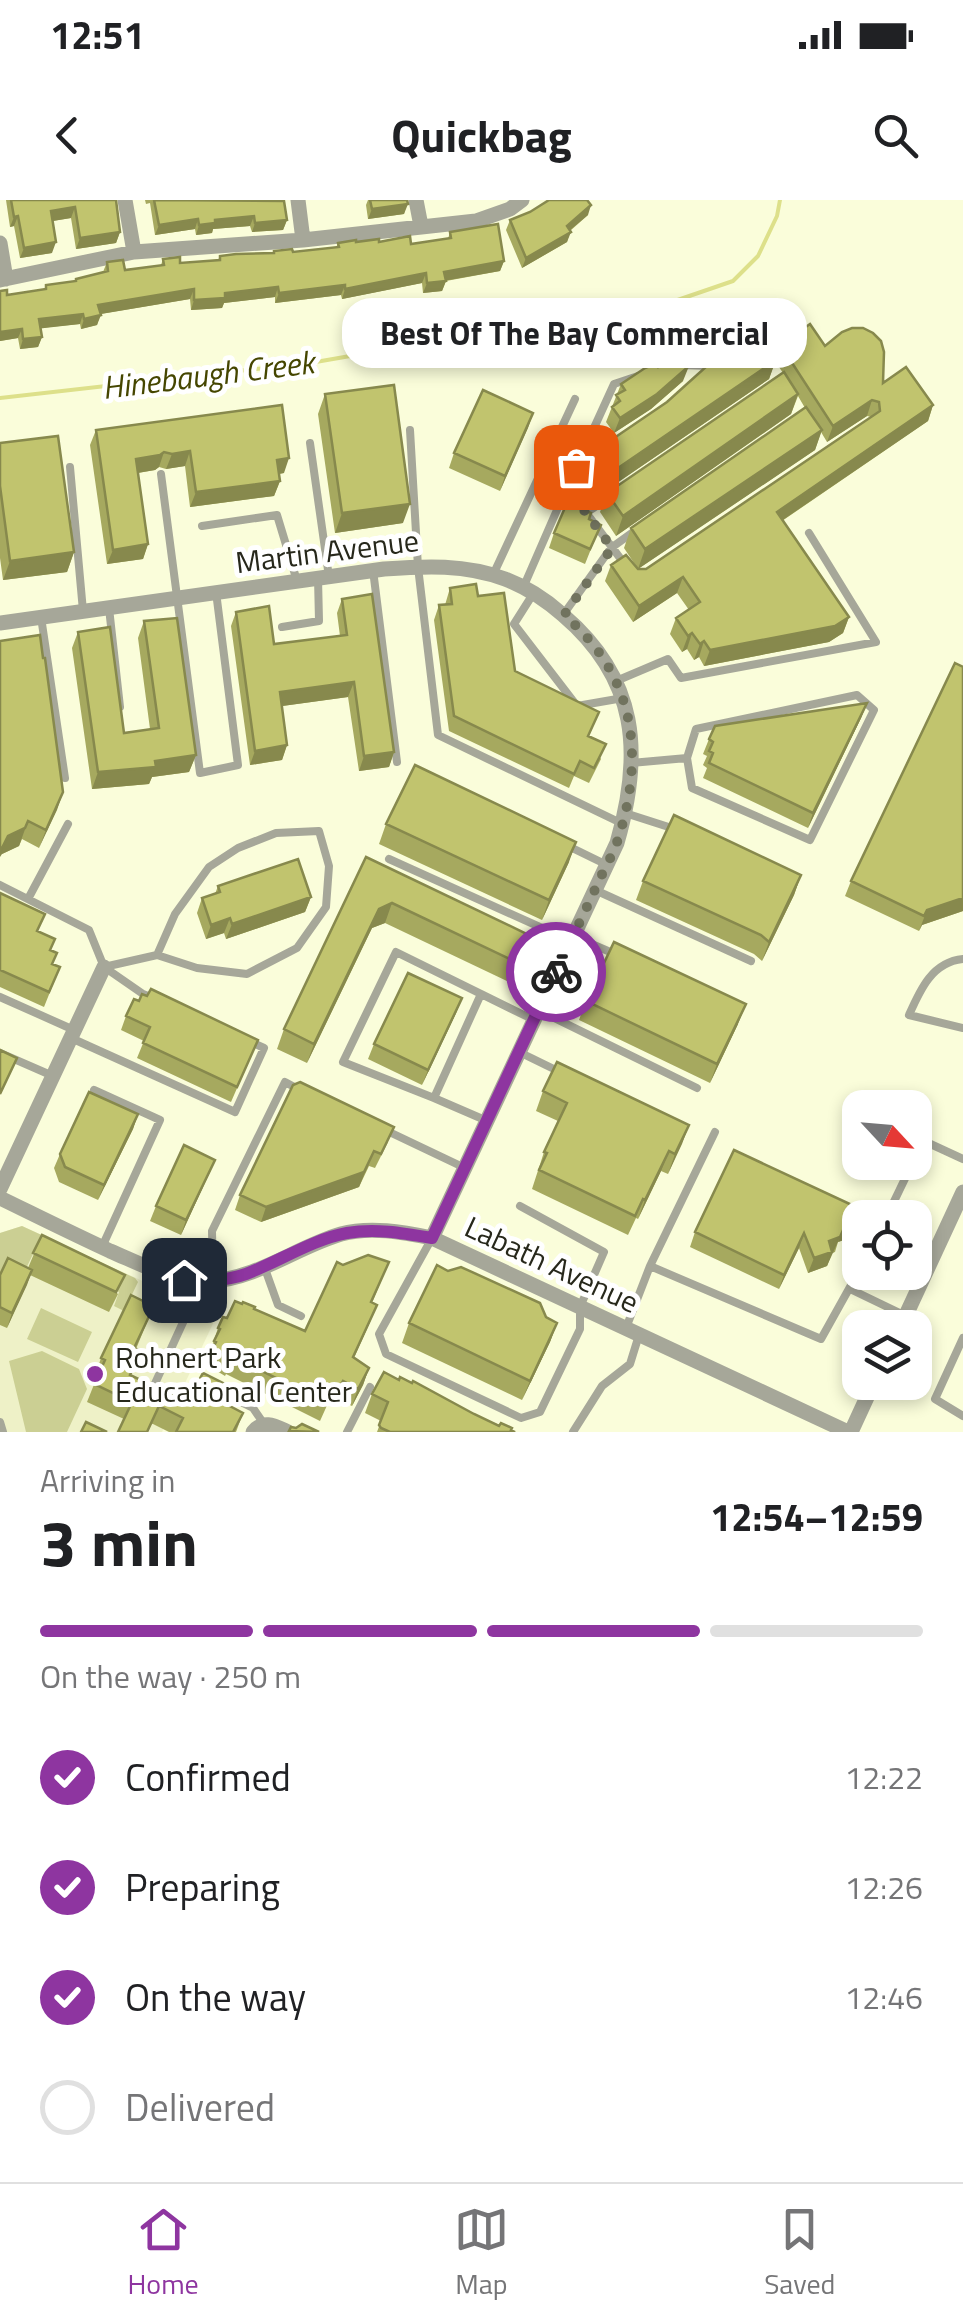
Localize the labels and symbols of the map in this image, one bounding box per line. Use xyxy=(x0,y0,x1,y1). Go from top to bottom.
callout: Best Of The Bay Commercial xyxy=(344,297,808,367)
water label: Hinebaugh Creek xyxy=(99,337,320,411)
pin xyxy=(534,425,619,510)
street label: Martin Avenue xyxy=(233,517,421,585)
courier xyxy=(506,922,606,1022)
north arrow xyxy=(842,1090,932,1180)
street label: Labath Avenue xyxy=(457,1204,647,1324)
pin xyxy=(142,1238,227,1323)
place label: Rohnert Park Educational Center xyxy=(115,1334,352,1414)
marker: Rohnert Park Educational Center xyxy=(84,1363,106,1385)

